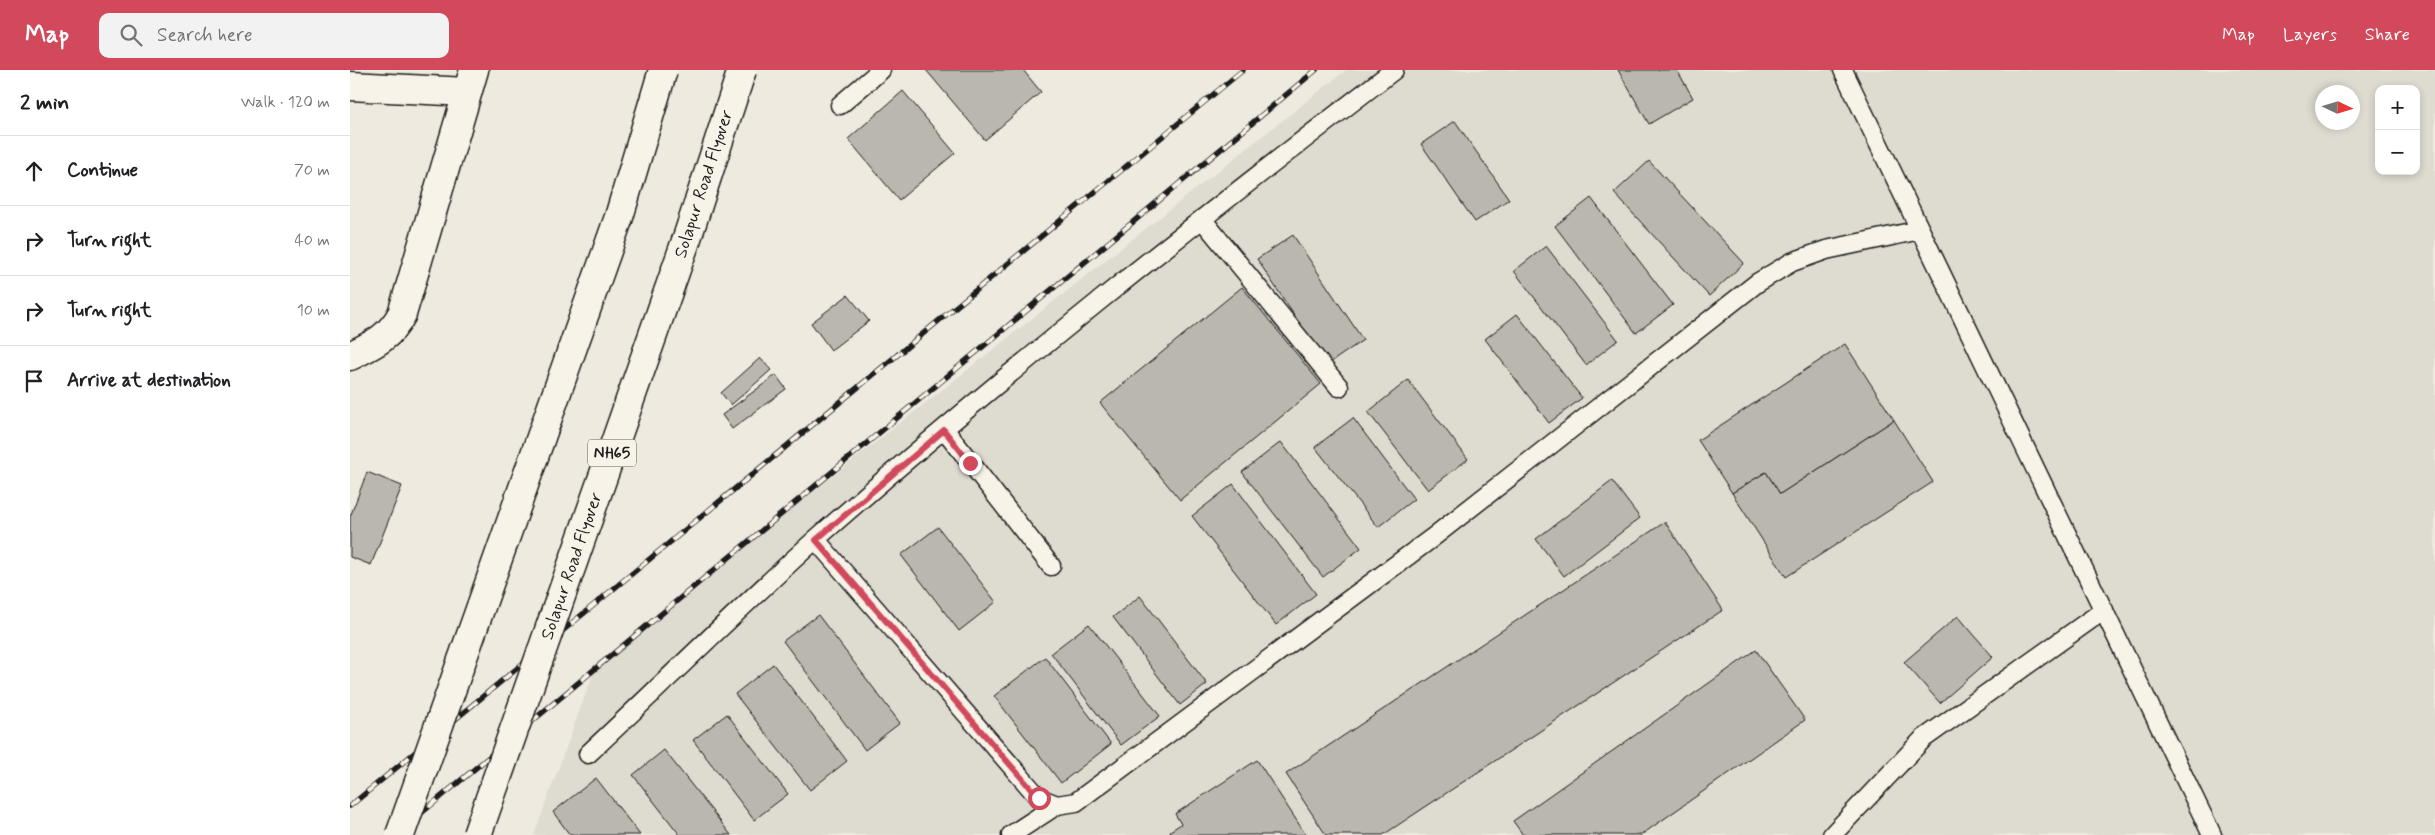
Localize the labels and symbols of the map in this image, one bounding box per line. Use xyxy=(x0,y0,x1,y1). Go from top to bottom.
north arrow xyxy=(2315,85,2360,130)
street label: Solapur Road Flyover xyxy=(669,106,739,261)
road number: NH65 xyxy=(588,439,636,466)
route end xyxy=(959,452,982,475)
street label: Solapur Road Flyover xyxy=(536,489,609,643)
route start xyxy=(1028,787,1051,810)

